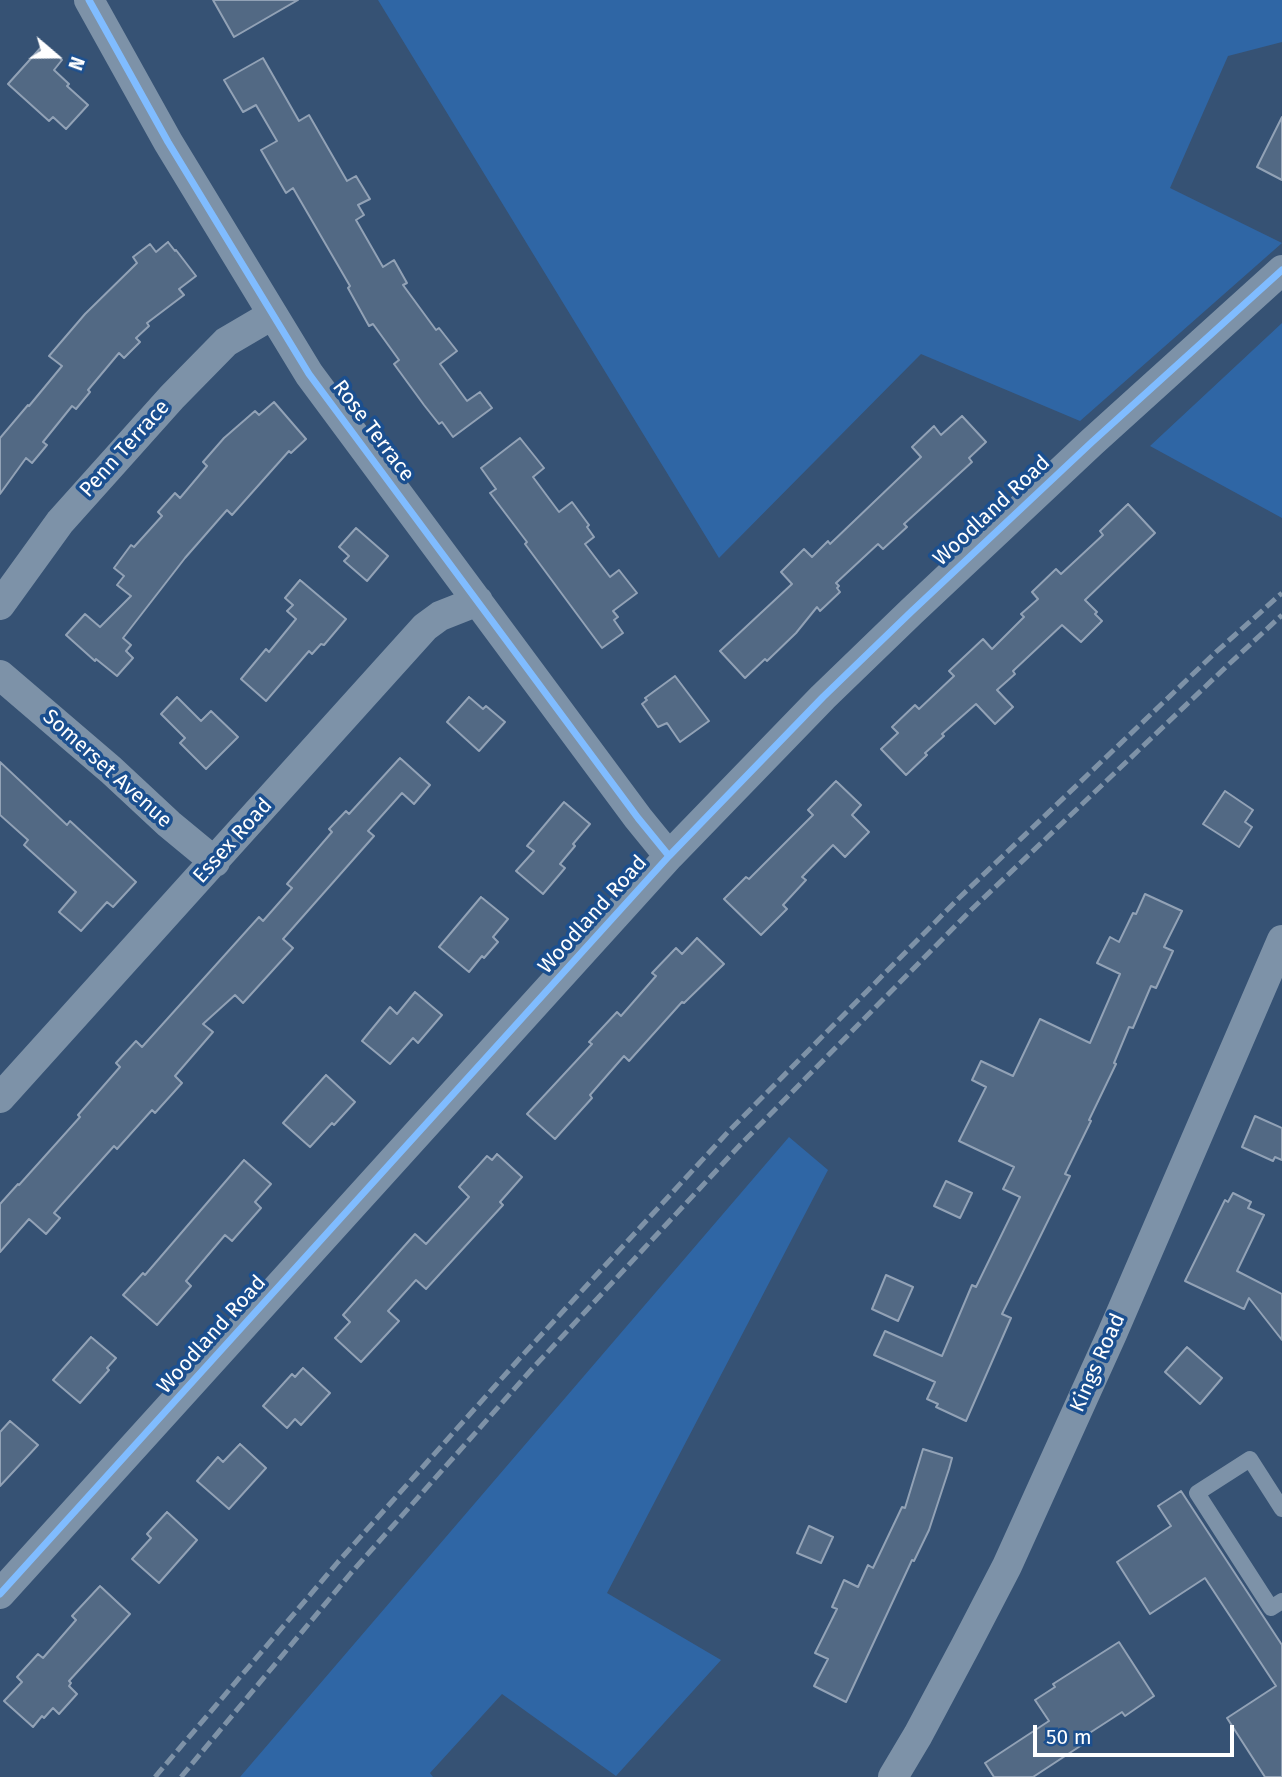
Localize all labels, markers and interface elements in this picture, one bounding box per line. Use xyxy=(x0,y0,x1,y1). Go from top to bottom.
north arrow xyxy=(21,21,91,91)
text: N xyxy=(63,53,89,73)
street label: Rose Terrace xyxy=(327,375,419,487)
street label: Penn Terrace xyxy=(75,395,175,503)
street label: Woodland Road xyxy=(928,450,1056,572)
street label: Somerset Avenue xyxy=(37,704,177,834)
street label: Essex Road xyxy=(188,793,278,889)
street label: Woodland Road xyxy=(533,851,653,979)
street label: Woodland Road xyxy=(152,1271,272,1399)
street label: Kings Road xyxy=(1065,1310,1131,1416)
scale bar xyxy=(1037,1710,1238,1754)
text: 50 m xyxy=(1046,1724,1092,1750)

